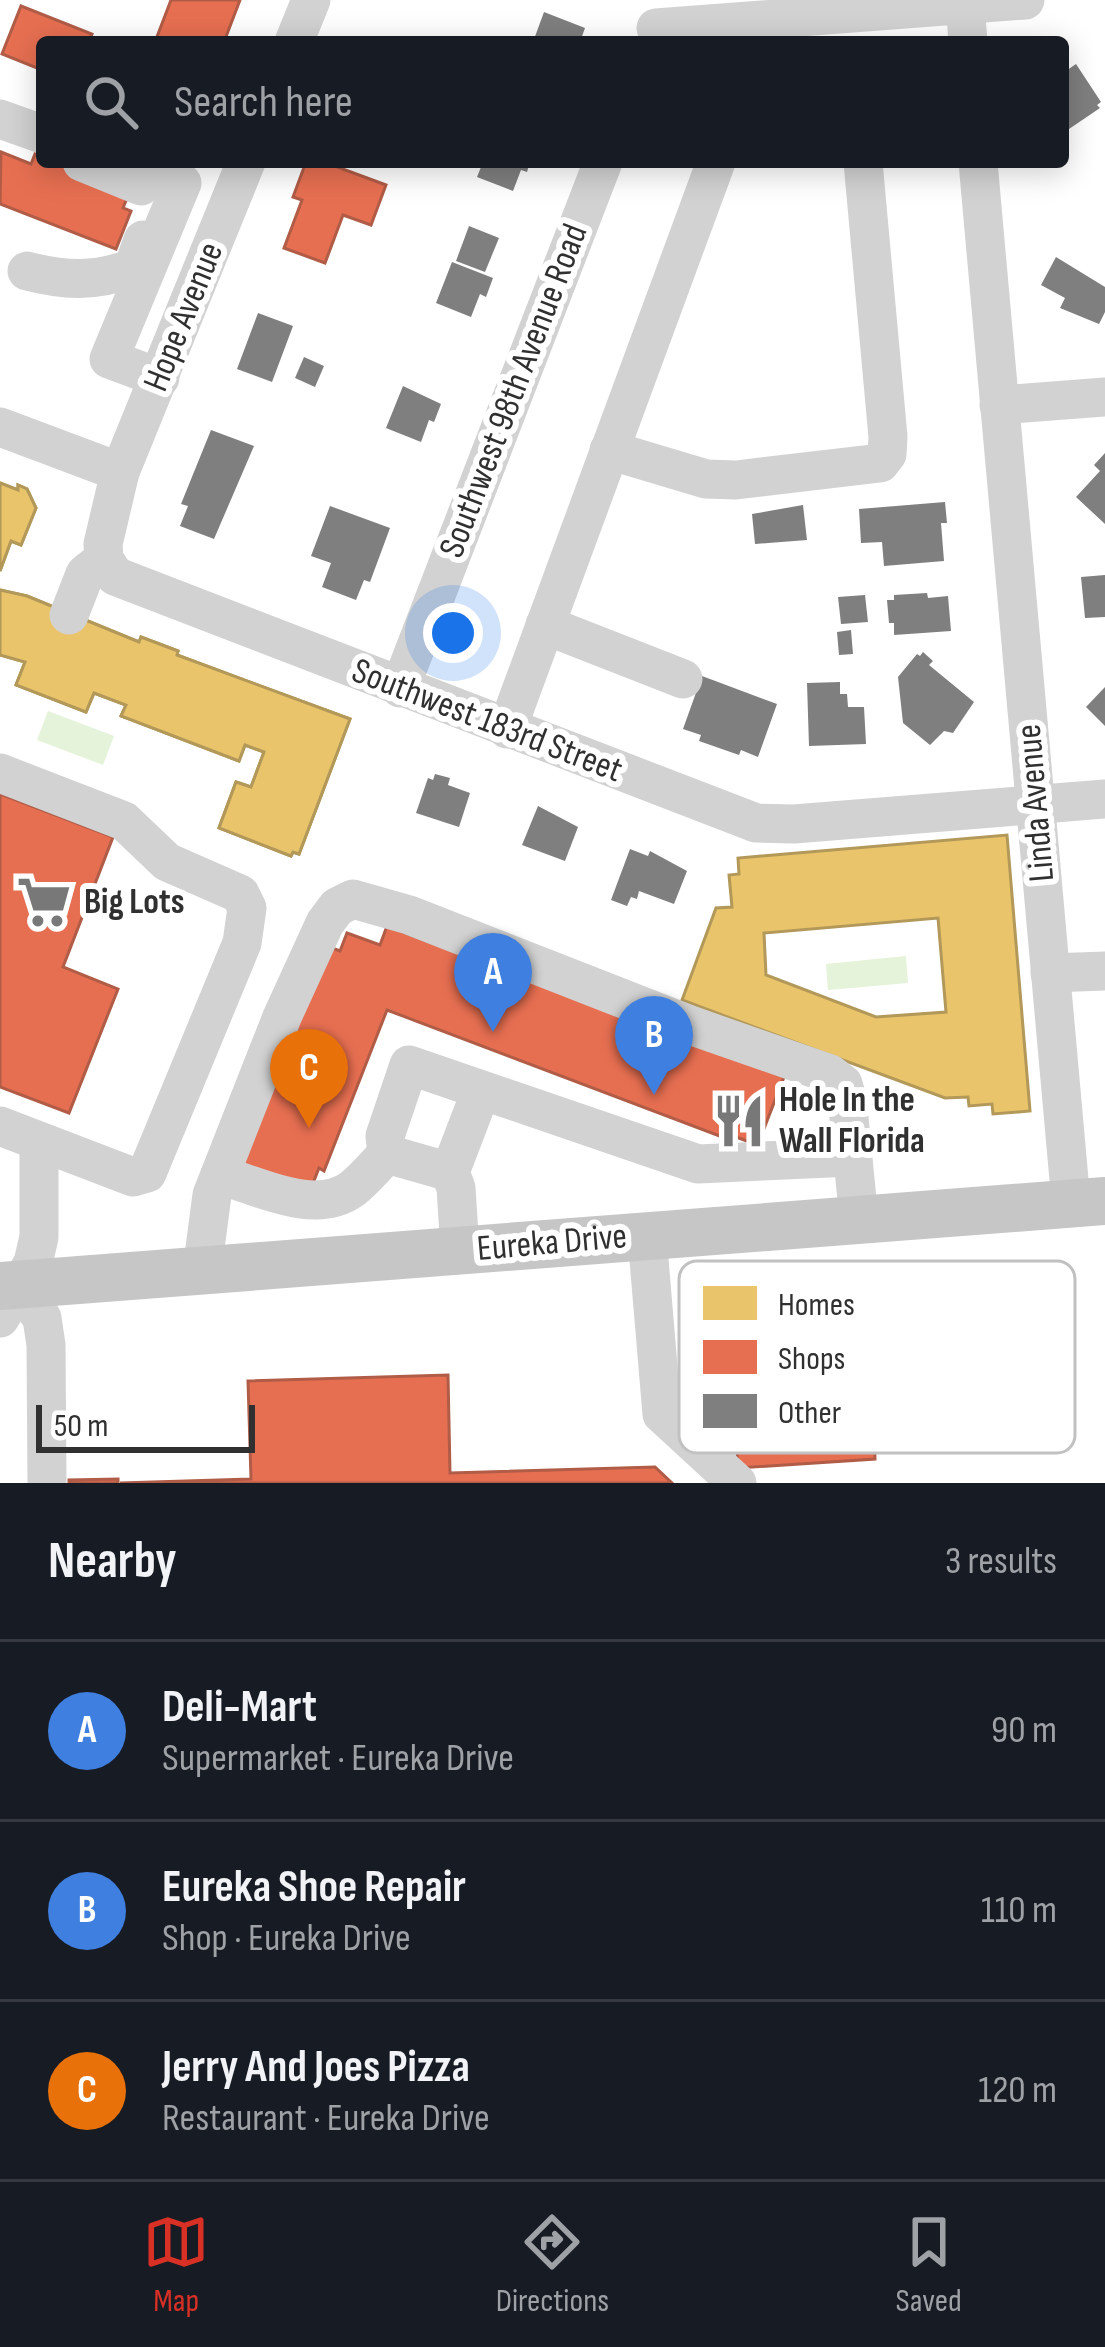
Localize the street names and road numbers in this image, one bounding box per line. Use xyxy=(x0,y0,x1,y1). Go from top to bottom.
street label: Southwest 98th Avenue Road xyxy=(431,218,597,564)
street label: Hope Avenue xyxy=(135,236,233,398)
street label: Southwest 183rd Street xyxy=(346,650,628,792)
street label: Linda Avenue xyxy=(1008,722,1064,884)
street label: Eureka Drive xyxy=(475,1215,629,1271)

